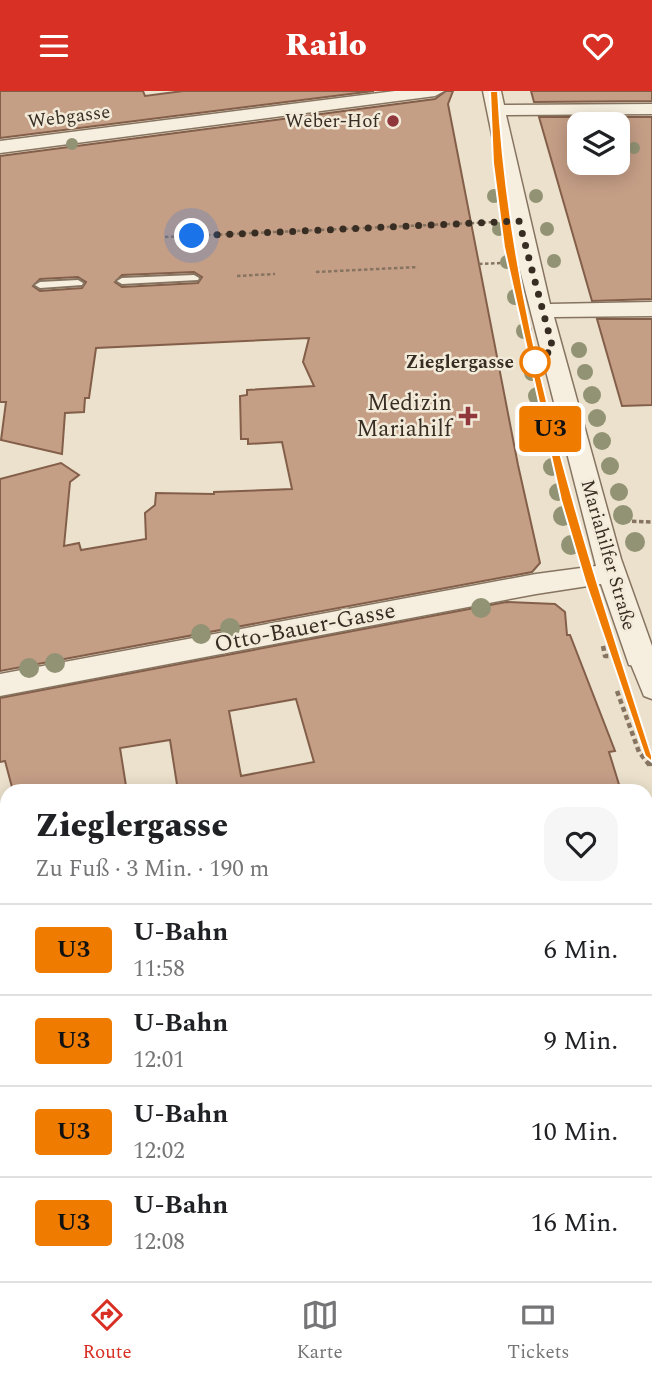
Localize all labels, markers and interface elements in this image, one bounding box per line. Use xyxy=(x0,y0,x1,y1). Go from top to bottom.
text: Railo xyxy=(285,21,367,70)
icon: menu xyxy=(35,27,73,65)
icon: heart xyxy=(579,27,617,65)
street label: Webgasse xyxy=(26,98,112,136)
place label: Weber-Hof xyxy=(285,107,380,136)
map controls xyxy=(567,112,630,175)
button: layers xyxy=(567,112,630,175)
marker: Weber-Hof xyxy=(385,113,401,129)
your location xyxy=(174,218,209,253)
marker: Zieglergasse xyxy=(520,347,550,377)
place label: Zieglergasse xyxy=(405,348,514,377)
place label: Medizin Mariahilf xyxy=(356,386,454,447)
marker: Medizin Mariahilf xyxy=(458,406,478,426)
line badge: U3 xyxy=(518,406,582,452)
text: U3 xyxy=(533,411,567,447)
street label: Mariahilfer Straße xyxy=(573,476,643,634)
street label: Otto-Bauer-Gasse xyxy=(211,593,399,663)
text: Zieglergasse xyxy=(35,801,228,851)
button: heart xyxy=(544,807,618,881)
text: Zu Fuß · 3 Min. · 190 m xyxy=(35,852,269,887)
text: U-Bahn xyxy=(133,912,228,952)
text: 6 Min. xyxy=(544,930,618,970)
text: U3 xyxy=(57,932,90,968)
text: 11:58 xyxy=(133,952,185,987)
text: U-Bahn xyxy=(133,1003,228,1043)
text: 9 Min. xyxy=(544,1021,618,1061)
text: U3 xyxy=(57,1023,90,1059)
text: 12:01 xyxy=(133,1043,185,1078)
text: U-Bahn xyxy=(133,1094,228,1134)
text: 10 Min. xyxy=(531,1112,618,1152)
text: U3 xyxy=(57,1114,90,1150)
text: 12:02 xyxy=(133,1134,185,1169)
text: U-Bahn xyxy=(133,1185,228,1225)
text: 16 Min. xyxy=(531,1203,618,1243)
text: U3 xyxy=(57,1205,90,1241)
text: 12:08 xyxy=(133,1225,185,1260)
tab: Route xyxy=(82,1296,132,1367)
tab: Karte xyxy=(297,1296,343,1367)
tab: Tickets xyxy=(507,1296,570,1367)

